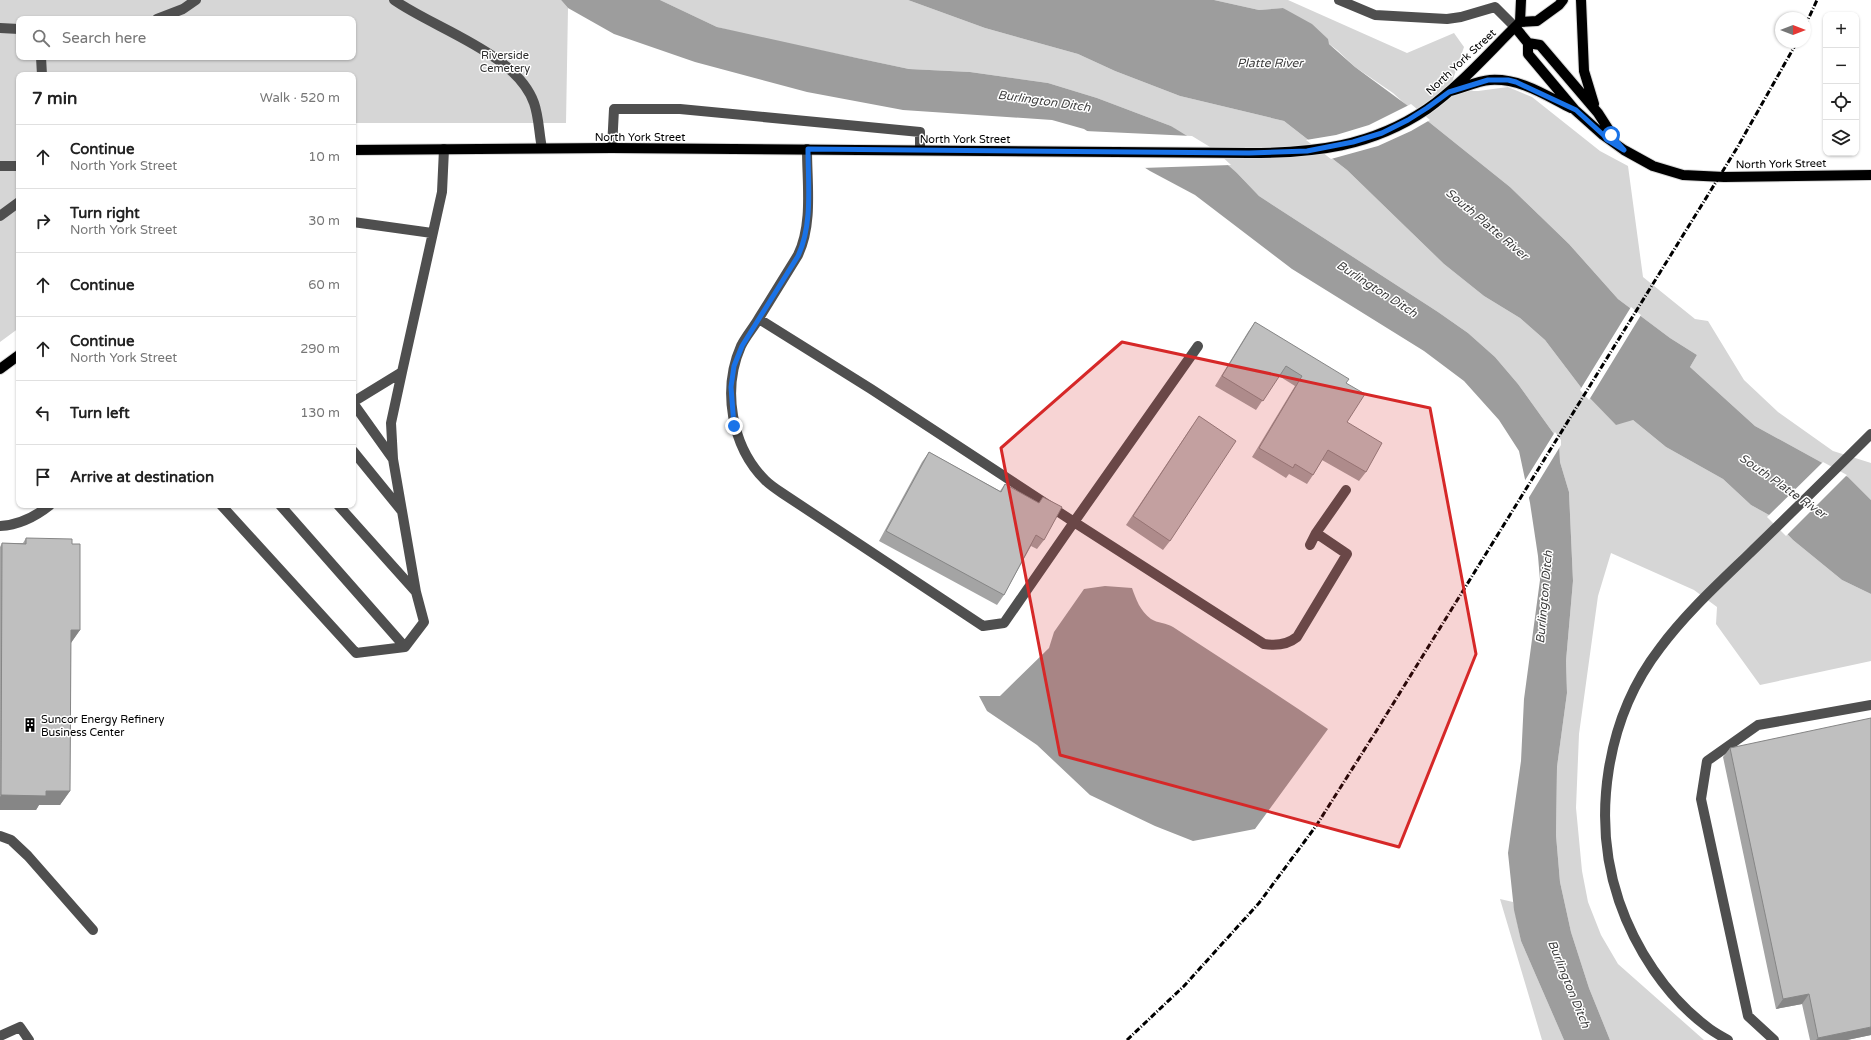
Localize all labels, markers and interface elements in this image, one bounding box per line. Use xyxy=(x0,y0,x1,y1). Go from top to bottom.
north arrow xyxy=(1775,12,1811,48)
map controls xyxy=(1823,12,1859,156)
button: + xyxy=(1823,12,1859,48)
search box xyxy=(16,16,356,60)
street label: North York Street xyxy=(1423,26,1499,98)
icon: search xyxy=(30,27,52,49)
text: Search here xyxy=(62,29,146,47)
button: − xyxy=(1823,48,1859,84)
park label: Riverside Cemetery xyxy=(480,49,530,75)
water label: Platte River xyxy=(1237,56,1304,70)
button: locate xyxy=(1823,84,1859,120)
text: 7 min xyxy=(32,88,77,109)
water label: Burlington Ditch xyxy=(997,88,1092,115)
text: Walk · 520 m xyxy=(260,90,340,106)
button: layers xyxy=(1823,120,1859,156)
route start xyxy=(1602,126,1620,144)
street label: North York Street xyxy=(595,131,685,144)
street label: North York Street xyxy=(920,133,1010,146)
text: Continue xyxy=(70,140,134,158)
icon: ahead xyxy=(32,146,54,168)
text: 10 m xyxy=(308,149,340,165)
street label: North York Street xyxy=(1736,157,1826,171)
text: North York Street xyxy=(70,158,177,174)
water label: South Platte River xyxy=(1443,186,1532,263)
text: Turn right xyxy=(70,204,140,222)
icon: right xyxy=(32,210,54,232)
text: 30 m xyxy=(308,213,340,229)
text: North York Street xyxy=(70,222,177,238)
water label: Burlington Ditch xyxy=(1334,258,1421,321)
icon: ahead xyxy=(32,274,54,296)
text: Continue xyxy=(70,276,134,294)
text: 60 m xyxy=(308,277,340,293)
text: Continue xyxy=(70,332,134,350)
icon: ahead xyxy=(32,338,54,360)
text: 290 m xyxy=(300,341,340,357)
text: North York Street xyxy=(70,350,177,366)
icon: left xyxy=(32,402,54,424)
text: Turn left xyxy=(70,404,130,422)
text: 130 m xyxy=(300,405,340,421)
route end xyxy=(725,417,743,435)
water label: South Platte River xyxy=(1737,451,1830,522)
icon: arrive xyxy=(32,466,54,488)
text: Arrive at destination xyxy=(70,468,214,486)
water label: Burlington Ditch xyxy=(1533,549,1555,644)
place label: Suncor Energy Refinery Business Center xyxy=(41,713,164,739)
building icon: Suncor Energy Refinery Business Center xyxy=(22,717,38,733)
water label: Burlington Ditch xyxy=(1545,938,1593,1031)

